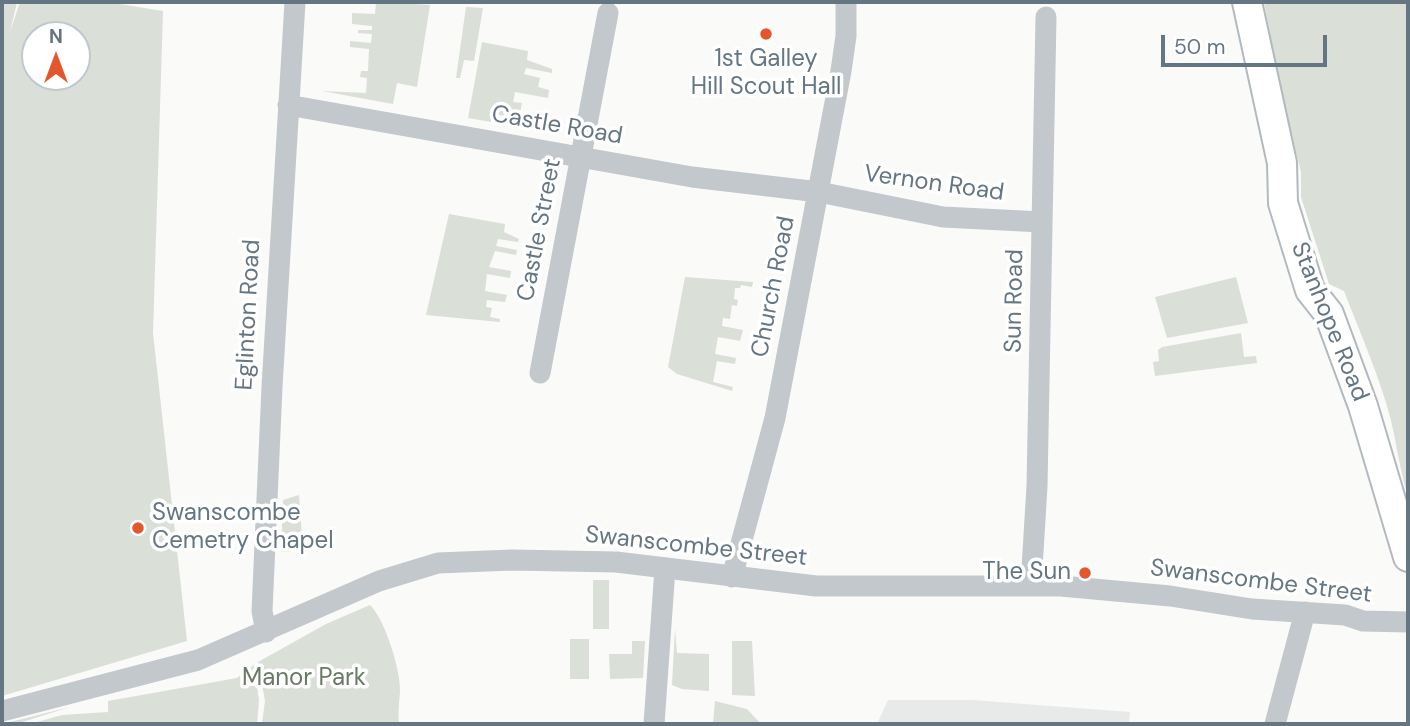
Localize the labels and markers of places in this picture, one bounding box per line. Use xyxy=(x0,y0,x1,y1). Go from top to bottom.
marker: 1st Galley Hill Scout Hall xyxy=(758,26,774,42)
place label: 1st Galley Hill Scout Hall xyxy=(691,46,841,102)
place label: Swanscombe Cemetry Chapel xyxy=(152,500,334,556)
marker: Swanscombe Cemetry Chapel xyxy=(130,520,146,536)
place label: The Sun xyxy=(982,559,1071,587)
marker: The Sun xyxy=(1077,565,1093,581)

